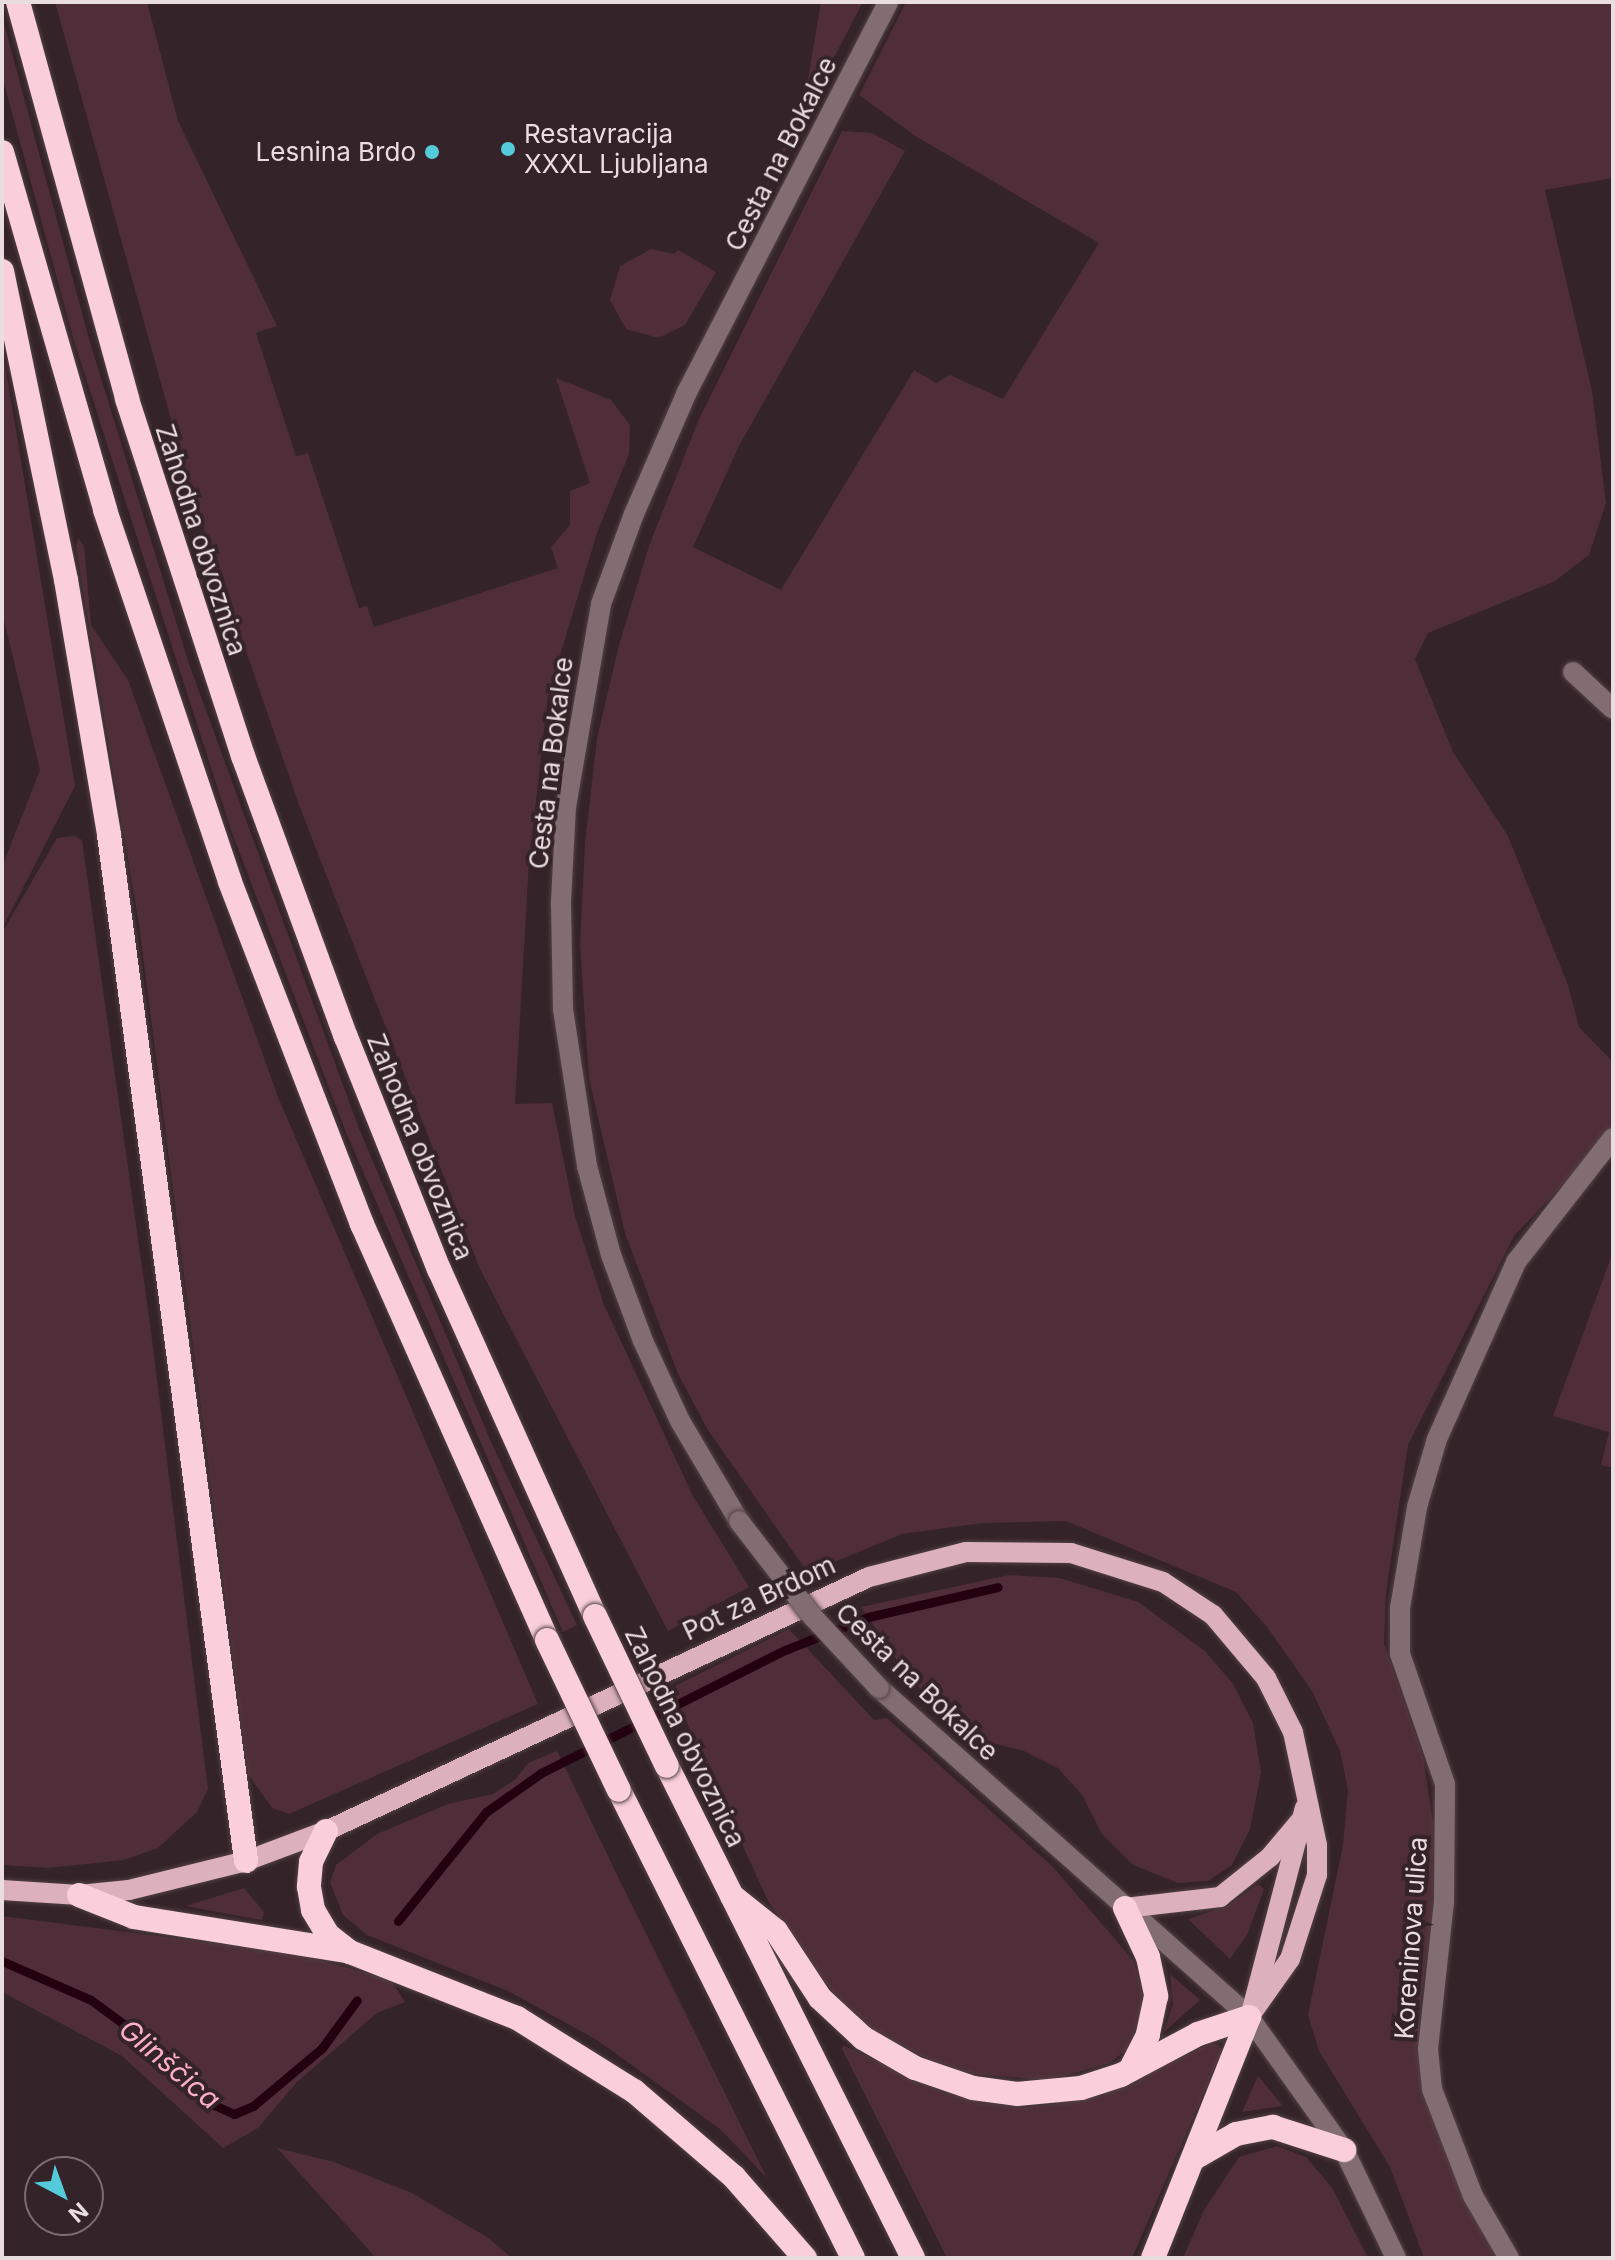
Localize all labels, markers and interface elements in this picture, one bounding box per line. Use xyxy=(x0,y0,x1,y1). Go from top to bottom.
street label: Cesta na Bokalce xyxy=(719,52,843,256)
place label: Restavracija XXXL Ljubljana xyxy=(524,118,709,180)
place label: Lesnina Brdo xyxy=(256,136,416,168)
marker: Restavracija XXXL Ljubljana xyxy=(499,140,517,158)
marker: Lesnina Brdo xyxy=(423,143,441,161)
street label: Zahodna obvoznica xyxy=(149,421,253,659)
street label: Cesta na Bokalce xyxy=(523,655,579,871)
street label: Zahodna obvoznica xyxy=(360,1029,480,1265)
street label: Pot za Brdom xyxy=(678,1549,840,1647)
street label: Cesta na Bokalce xyxy=(829,1597,1005,1767)
street label: Zahodna obvoznica xyxy=(618,1622,752,1852)
street label: Koreninova ulica xyxy=(1388,1836,1434,2040)
water label: Glinščica xyxy=(113,2012,227,2116)
north arrow xyxy=(24,2156,104,2236)
text: N xyxy=(64,2197,93,2228)

